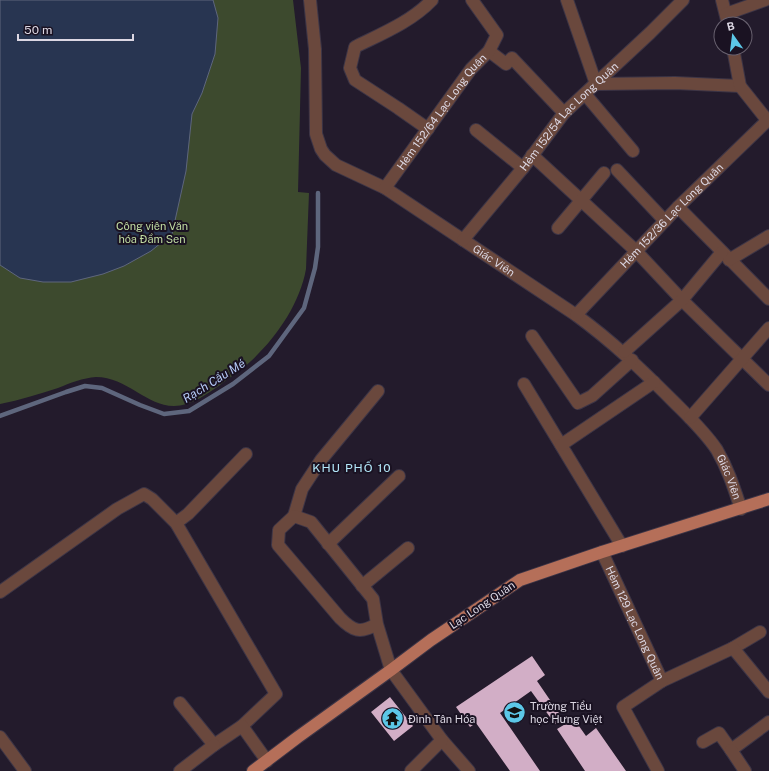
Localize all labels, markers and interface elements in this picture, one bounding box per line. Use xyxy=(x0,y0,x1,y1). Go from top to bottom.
scale bar xyxy=(18,16,133,42)
north arrow xyxy=(713,16,753,56)
text: B xyxy=(725,19,736,33)
text: 50 m xyxy=(24,23,52,37)
street label: Hẻm 152/64 Lạc Long Quân xyxy=(394,51,489,172)
street label: Hẻm 152/54 Lạc Long Quân xyxy=(517,60,620,173)
street label: Hẻm 152/36 Lạc Long Quân xyxy=(618,161,725,270)
park label: Công viên Văn hóa Đầm Sen xyxy=(116,220,188,245)
street label: Giác Viên xyxy=(471,242,517,279)
water label: Rạch Cầu Mé xyxy=(180,356,248,406)
street label: Giác Viên xyxy=(714,452,743,501)
district label: KHU PHỐ 10 xyxy=(312,460,392,475)
street label: Hẻm 129 Lạc Long Quân xyxy=(603,564,666,681)
street label: Lạc Long Quân xyxy=(447,579,517,631)
school or university icon: Trường Tiểu học Hưng Việt xyxy=(502,699,528,725)
place label: Trường Tiểu học Hưng Việt xyxy=(530,700,603,725)
temple icon: Đình Tân Hóa xyxy=(379,706,405,732)
place label: Đình Tân Hóa xyxy=(408,713,475,725)

